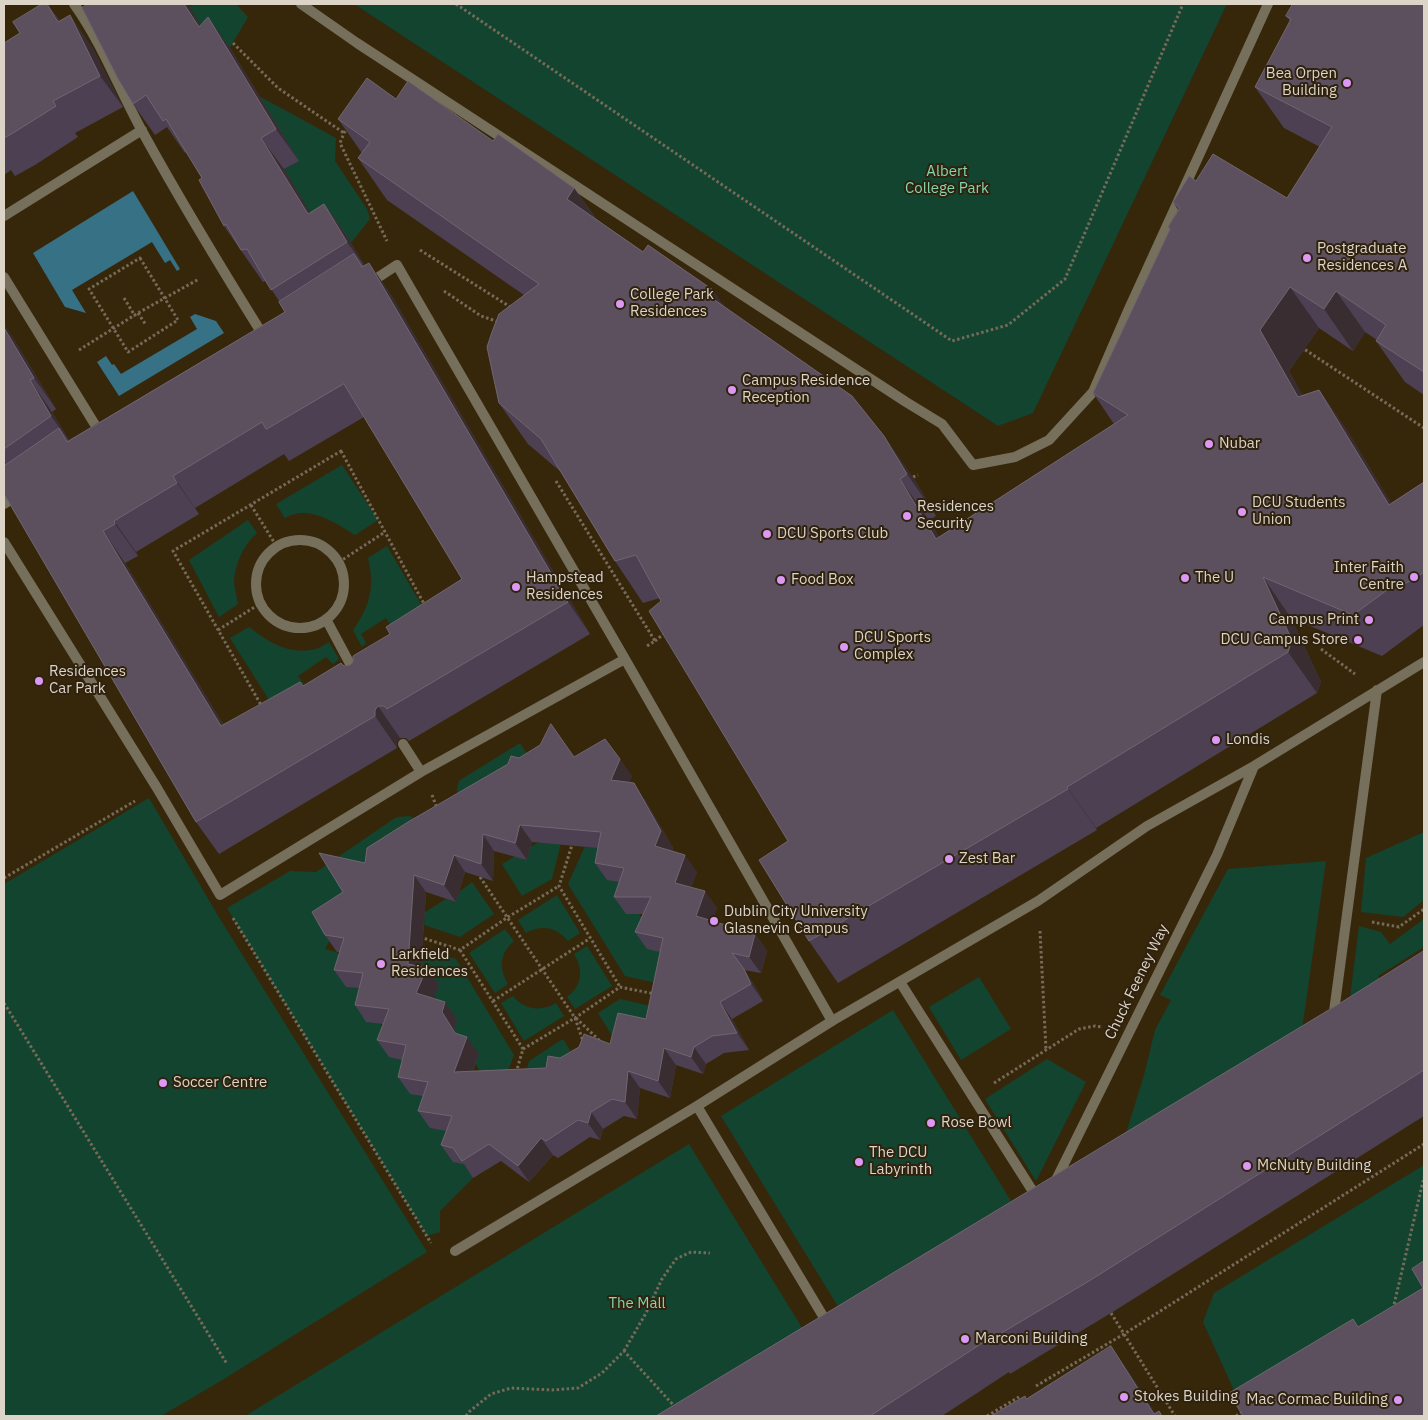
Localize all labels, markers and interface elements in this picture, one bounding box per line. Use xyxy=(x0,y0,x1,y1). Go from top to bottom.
place label: Bea Orpen Building xyxy=(1266,65,1337,100)
marker: Bea Orpen Building xyxy=(1341,77,1353,89)
park label: Albert College Park xyxy=(905,163,989,198)
place label: Postgraduate Residences A xyxy=(1317,240,1407,275)
marker: Postgraduate Residences A xyxy=(1301,252,1313,264)
place label: College Park Residences xyxy=(630,286,714,321)
marker: College Park Residences xyxy=(614,298,626,310)
place label: Campus Residence Reception xyxy=(742,372,870,407)
marker: Campus Residence Reception xyxy=(726,384,738,396)
place label: Nubar xyxy=(1219,435,1260,453)
marker: Nubar xyxy=(1203,438,1215,450)
place label: DCU Students Union xyxy=(1252,494,1346,529)
place label: Residences Security xyxy=(917,498,994,533)
marker: DCU Students Union xyxy=(1236,506,1248,518)
marker: Residences Security xyxy=(901,510,913,522)
place label: DCU Sports Club xyxy=(777,525,888,543)
marker: DCU Sports Club xyxy=(761,528,773,540)
place label: Inter Faith Centre xyxy=(1334,559,1404,594)
place label: Hampstead Residences xyxy=(526,569,604,604)
place label: The U xyxy=(1195,569,1234,587)
place label: Food Box xyxy=(791,571,854,589)
marker: Inter Faith Centre xyxy=(1408,571,1420,583)
marker: The U xyxy=(1179,572,1191,584)
marker: Food Box xyxy=(775,574,787,586)
marker: Hampstead Residences xyxy=(510,581,522,593)
place label: Campus Print xyxy=(1269,611,1359,629)
marker: Campus Print xyxy=(1363,614,1375,626)
place label: DCU Sports Complex xyxy=(854,629,931,664)
place label: DCU Campus Store xyxy=(1220,631,1348,649)
marker: DCU Campus Store xyxy=(1352,634,1364,646)
marker: DCU Sports Complex xyxy=(838,641,850,653)
place label: Residences Car Park xyxy=(49,663,126,698)
marker: Residences Car Park xyxy=(33,675,45,687)
place label: Londis xyxy=(1226,731,1270,749)
marker: Londis xyxy=(1210,734,1222,746)
place label: Zest Bar xyxy=(959,850,1015,868)
marker: Zest Bar xyxy=(943,853,955,865)
place label: Dublin City University Glasnevin Campus xyxy=(724,903,868,938)
marker: Dublin City University Glasnevin Campus xyxy=(708,915,720,927)
street label: Chuck Feeney Way xyxy=(1101,921,1173,1043)
place label: Larkfield Residences xyxy=(391,946,468,981)
marker: Larkfield Residences xyxy=(375,958,387,970)
place label: Soccer Centre xyxy=(173,1074,267,1092)
marker: Soccer Centre xyxy=(157,1077,169,1089)
place label: Rose Bowl xyxy=(941,1114,1012,1132)
marker: Rose Bowl xyxy=(925,1117,937,1129)
place label: The DCU Labyrinth xyxy=(869,1144,932,1179)
marker: The DCU Labyrinth xyxy=(853,1156,865,1168)
place label: McNulty Building xyxy=(1257,1157,1371,1175)
marker: McNulty Building xyxy=(1241,1160,1253,1172)
park label: The Mall xyxy=(608,1295,666,1313)
place label: Marconi Building xyxy=(975,1330,1087,1348)
marker: Marconi Building xyxy=(959,1333,971,1345)
place label: Stokes Building xyxy=(1134,1388,1238,1406)
marker: Stokes Building xyxy=(1118,1391,1130,1403)
place label: Mac Cormac Building xyxy=(1246,1391,1388,1409)
marker: Mac Cormac Building xyxy=(1392,1394,1404,1406)

